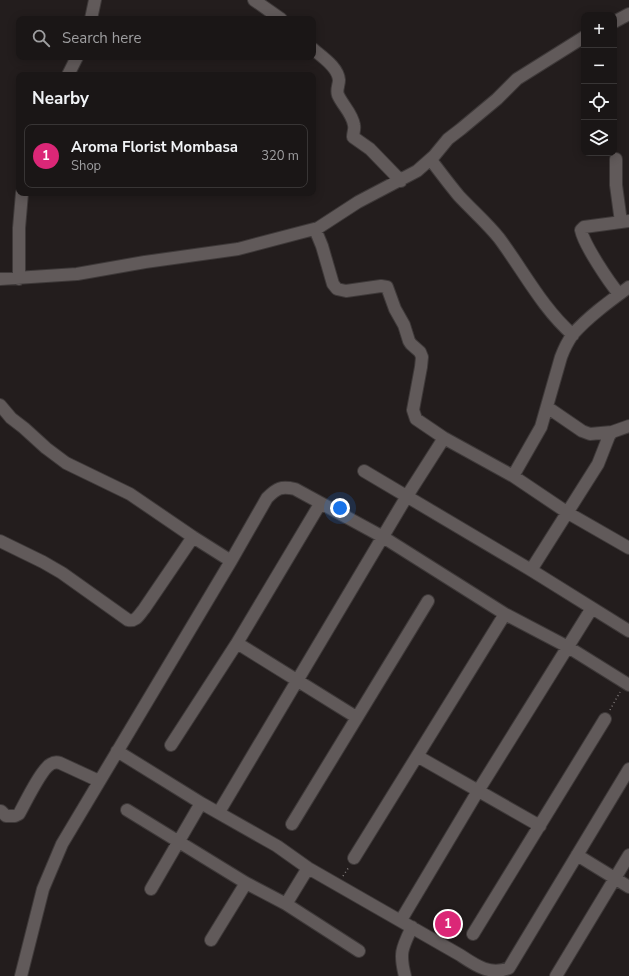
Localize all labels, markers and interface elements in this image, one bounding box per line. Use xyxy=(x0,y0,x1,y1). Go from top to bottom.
map controls xyxy=(581,12,617,156)
button: + xyxy=(581,12,617,48)
search box xyxy=(16,16,316,60)
icon: search xyxy=(30,27,52,49)
text: Search here xyxy=(62,28,142,48)
button: − xyxy=(581,48,617,84)
button: locate xyxy=(581,84,617,120)
text: Nearby xyxy=(32,87,89,110)
button: layers xyxy=(581,120,617,156)
text: Aroma Florist Mombasa xyxy=(71,137,238,157)
text: 1 xyxy=(42,147,50,165)
text: 320 m xyxy=(261,147,299,165)
text: Shop xyxy=(71,157,101,175)
your location xyxy=(330,498,350,518)
pin: 1 xyxy=(435,909,461,939)

